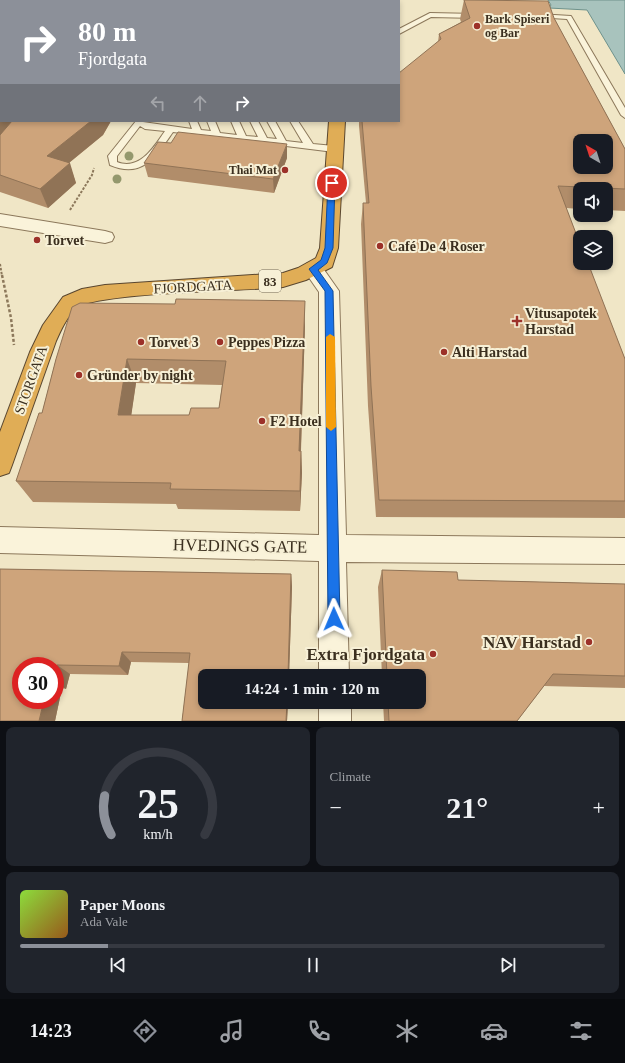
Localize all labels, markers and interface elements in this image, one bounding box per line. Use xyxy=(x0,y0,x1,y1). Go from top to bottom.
place label: Bark Spiseri og Bar xyxy=(485,12,550,40)
icon: right xyxy=(12,16,64,68)
text: 80 m xyxy=(78,16,136,47)
marker: Bark Spiseri og Bar xyxy=(472,21,482,31)
text: Fjordgata xyxy=(78,49,147,69)
icon: left xyxy=(147,92,169,114)
icon: ahead xyxy=(189,92,211,114)
icon: right xyxy=(231,92,253,114)
north arrow xyxy=(573,134,613,174)
map controls xyxy=(573,134,613,270)
place label: Thai Mat xyxy=(229,163,277,177)
marker: Thai Mat xyxy=(280,165,290,175)
pin xyxy=(315,166,349,200)
icon: arrive xyxy=(321,172,343,194)
button: sound xyxy=(573,182,613,222)
button: layers xyxy=(573,230,613,270)
place label: Torvet xyxy=(45,233,84,248)
marker: Torvet xyxy=(32,235,42,245)
place label: Café De 4 Roser xyxy=(388,239,485,254)
marker: Café De 4 Roser xyxy=(375,241,385,251)
road number: 83 xyxy=(259,270,281,292)
street label: FJORDGATA xyxy=(153,277,234,297)
place label: Vitusapotek Harstad xyxy=(525,306,597,337)
marker: Vitusapotek Harstad xyxy=(512,316,522,326)
place label: Torvet 3 xyxy=(149,335,199,350)
place label: Peppes Pizza xyxy=(228,335,305,350)
marker: Torvet 3 xyxy=(136,337,146,347)
marker: Peppes Pizza xyxy=(215,337,225,347)
street label: STORGATA xyxy=(12,343,51,416)
place label: Alti Harstad xyxy=(452,345,527,360)
marker: Alti Harstad xyxy=(439,347,449,357)
place label: Gründer by night xyxy=(87,368,193,383)
marker: Gründer by night xyxy=(74,370,84,380)
place label: F2 Hotel xyxy=(270,414,322,429)
marker: F2 Hotel xyxy=(257,416,267,426)
street label: HVEDINGS GATE xyxy=(173,535,307,557)
position arrow xyxy=(313,598,355,640)
place label: NAV Harstad xyxy=(483,633,582,652)
marker: NAV Harstad xyxy=(584,637,594,647)
place label: Extra Fjordgata xyxy=(306,645,425,664)
marker: Extra Fjordgata xyxy=(428,649,438,659)
speed limit sign: 30 xyxy=(12,657,64,709)
text: 14:24 · 1 min · 120 m xyxy=(245,681,380,697)
text: Climate xyxy=(330,769,371,784)
text: 25 xyxy=(137,780,179,826)
text: 21° xyxy=(446,791,488,824)
text: − xyxy=(330,795,342,820)
text: + xyxy=(593,795,605,820)
text: km/h xyxy=(143,825,172,841)
text: Paper Moons xyxy=(80,897,165,913)
text: Ada Vale xyxy=(80,914,128,929)
icon: previous xyxy=(107,954,129,976)
icon: pause xyxy=(302,954,324,976)
icon: next xyxy=(497,954,519,976)
icon: directions xyxy=(131,1017,159,1045)
icon: music xyxy=(218,1017,246,1045)
icon: phone xyxy=(305,1017,333,1045)
icon: climate xyxy=(393,1017,421,1045)
icon: car xyxy=(480,1017,508,1045)
icon: filters xyxy=(567,1017,595,1045)
text: 14:23 xyxy=(30,1021,72,1041)

